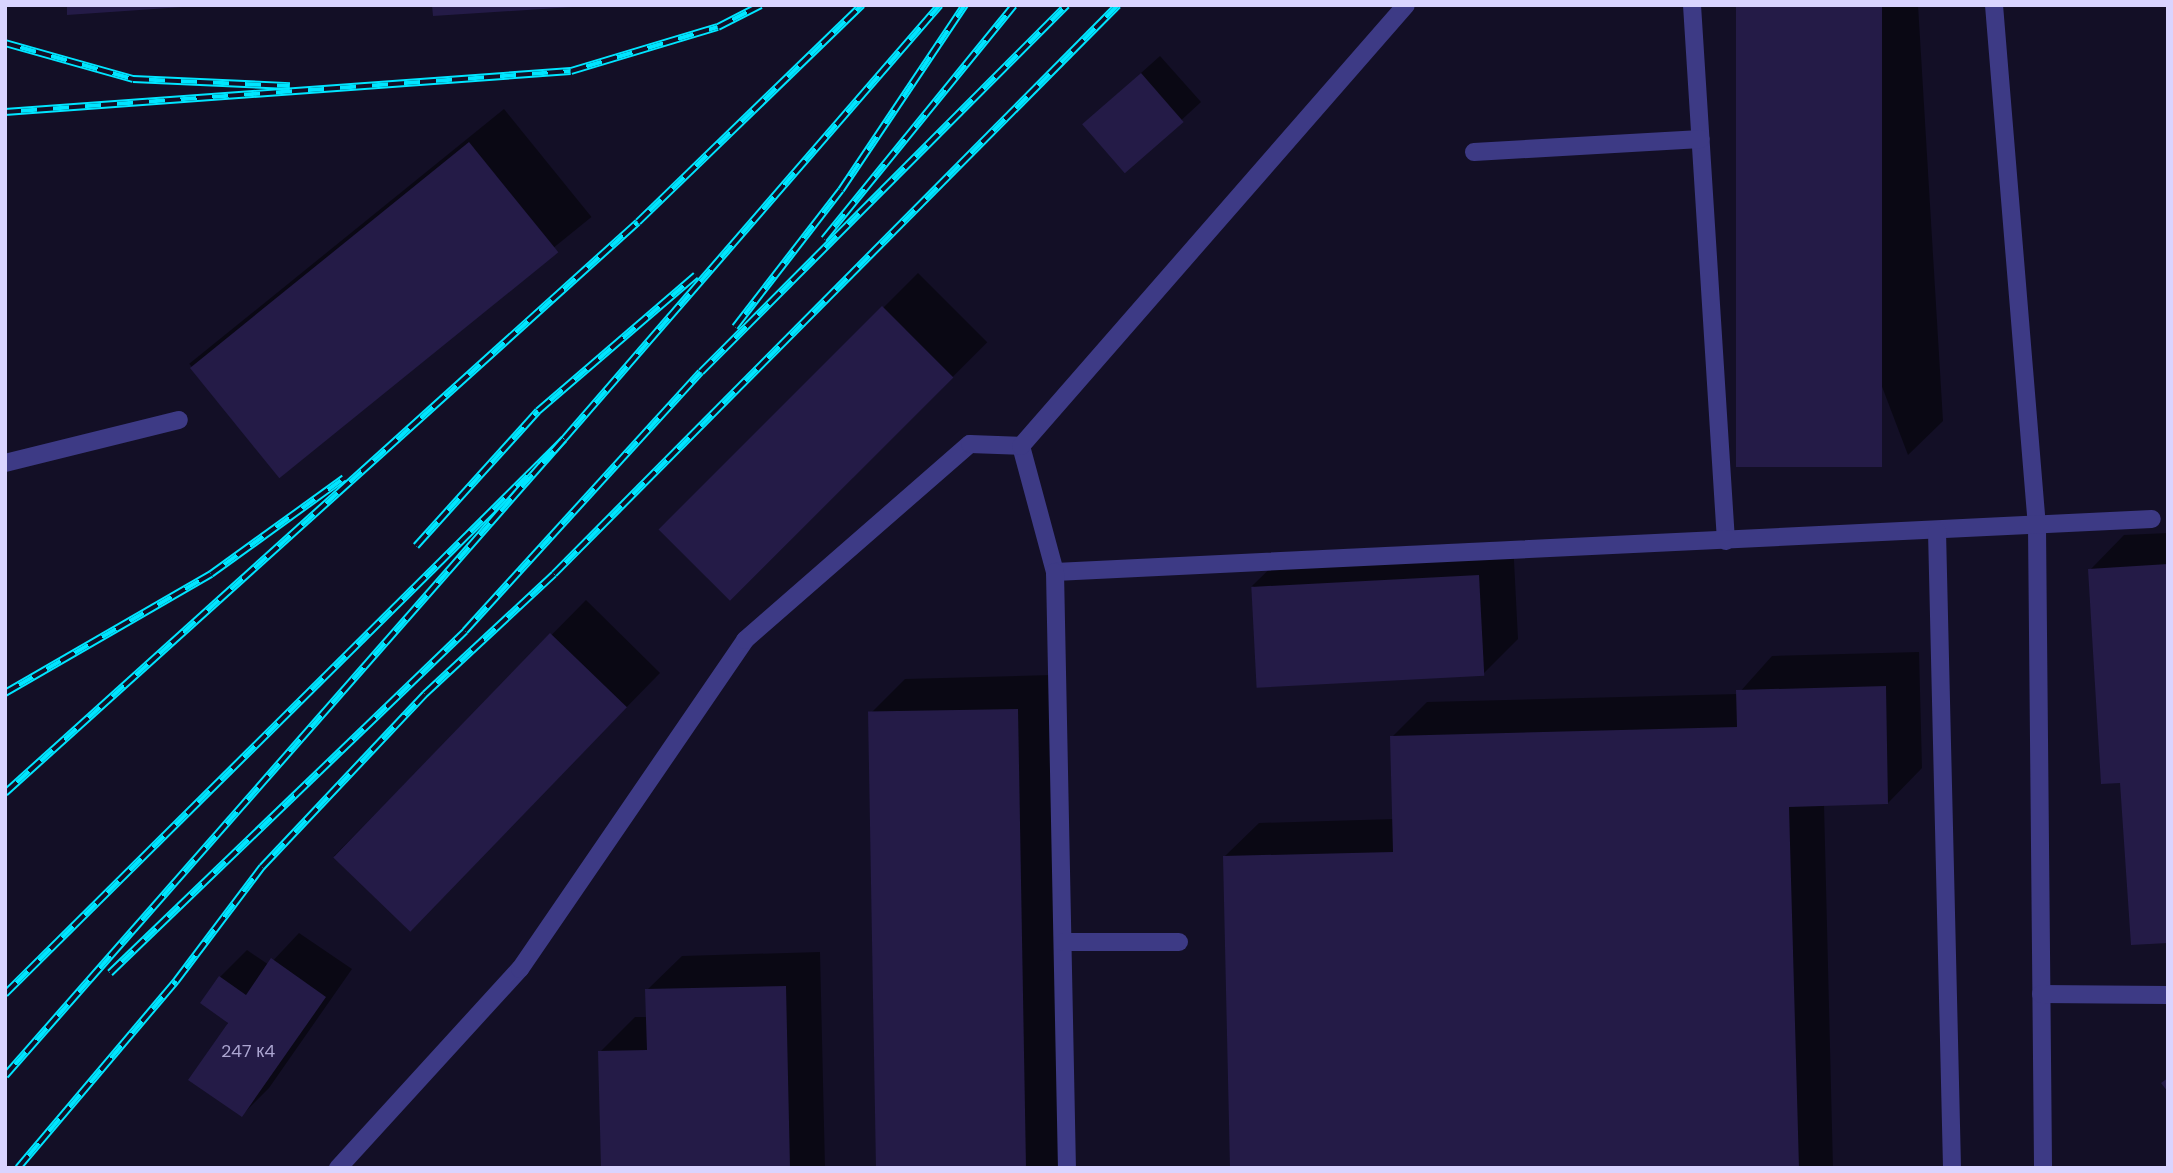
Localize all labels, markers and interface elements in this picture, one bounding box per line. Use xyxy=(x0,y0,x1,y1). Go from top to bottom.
house number: 247 к4 xyxy=(221,1040,275,1062)

